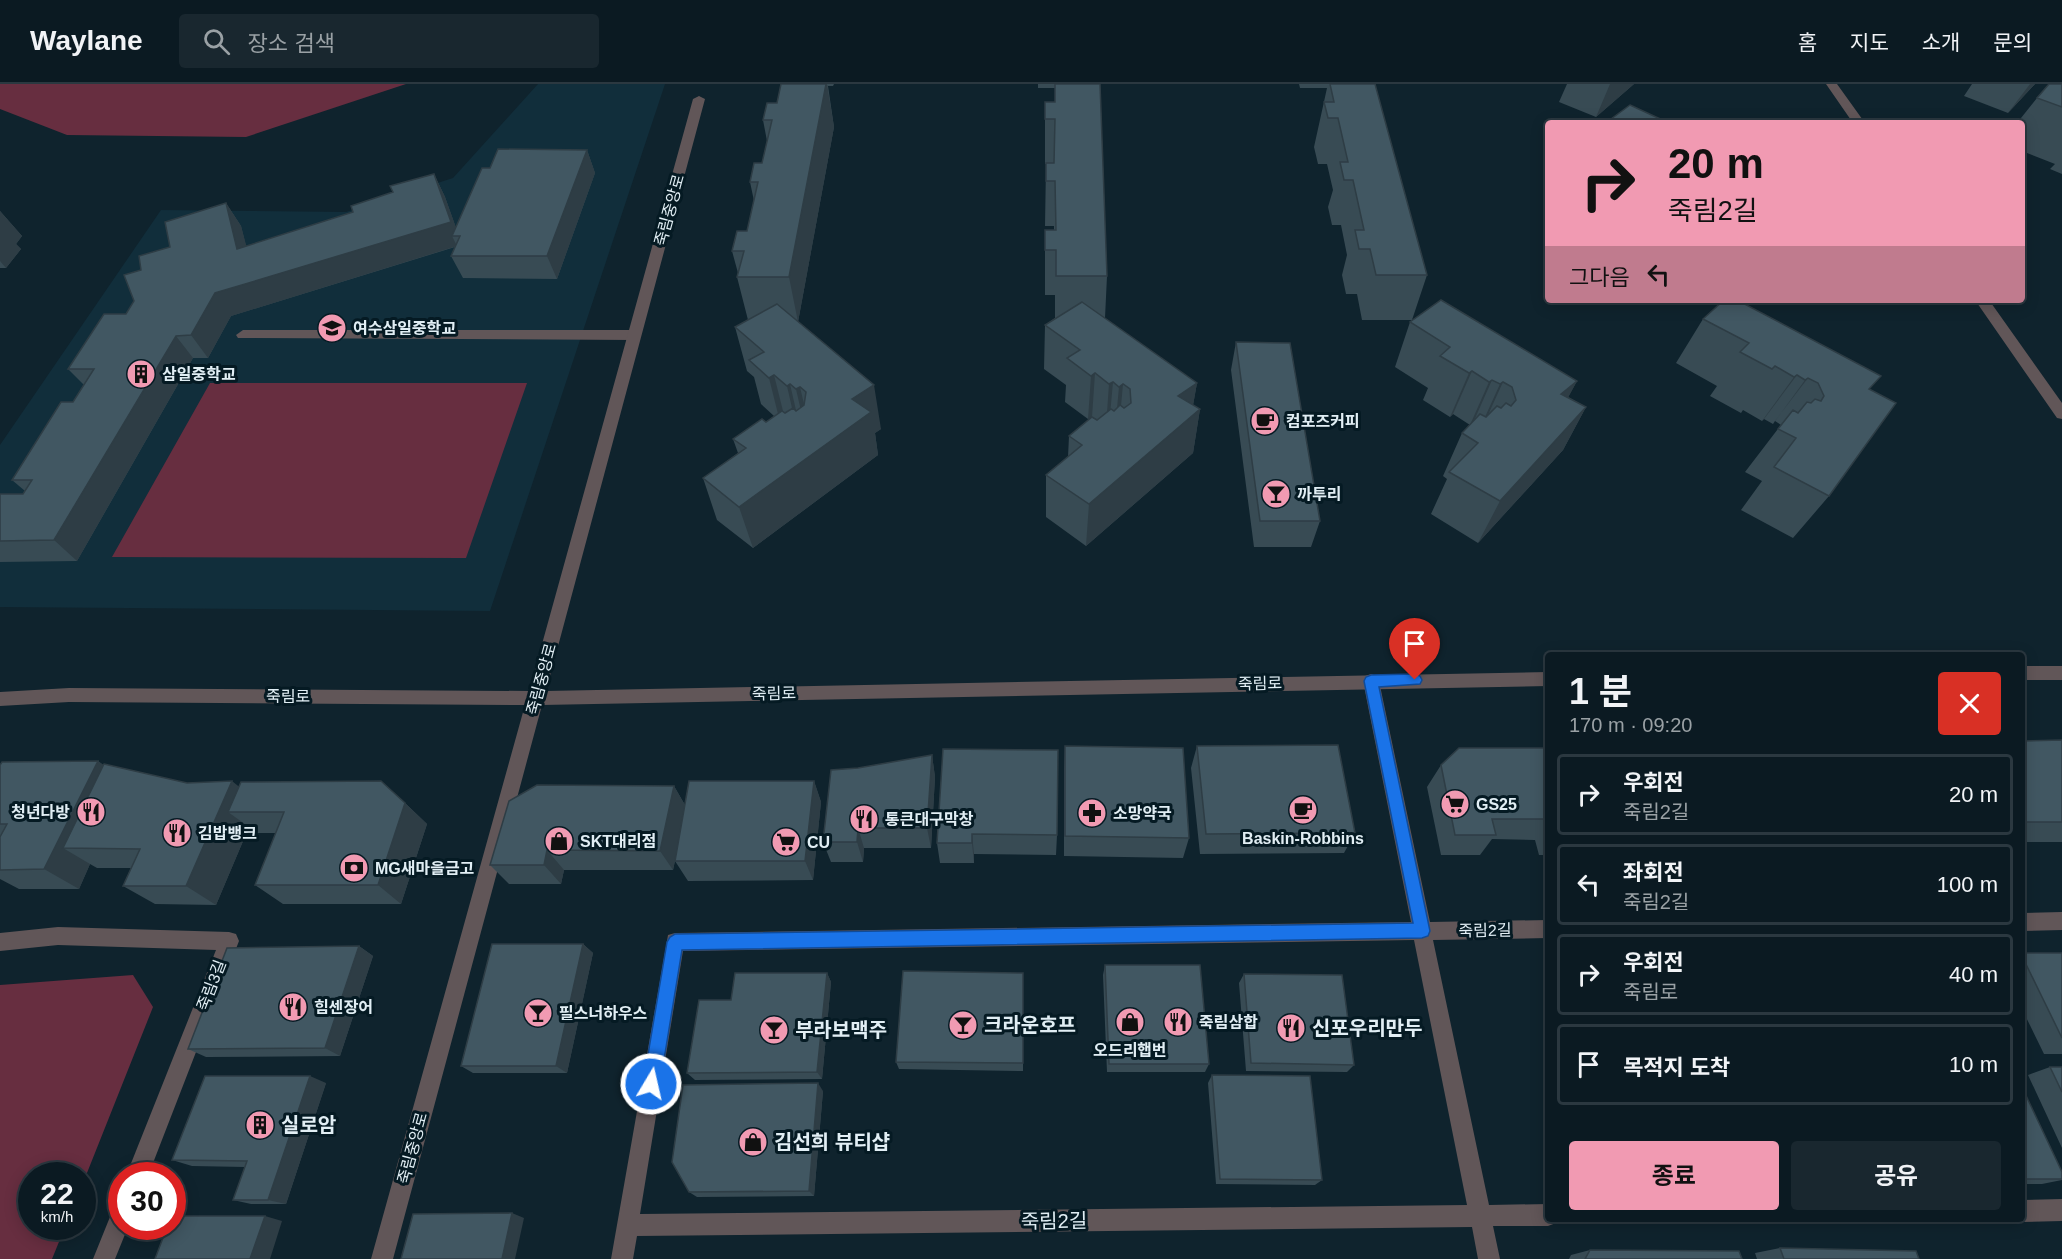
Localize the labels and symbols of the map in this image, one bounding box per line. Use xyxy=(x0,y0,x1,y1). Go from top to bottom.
street label: 죽림중앙로 xyxy=(652,172,687,248)
school or university icon: 여수삼일중학교 xyxy=(316,312,348,344)
place label: 여수삼일중학교 xyxy=(353,319,456,337)
building icon: 삼일중학교 xyxy=(125,358,157,390)
place label: 삼일중학교 xyxy=(162,365,236,383)
cafe icon: 컴포즈커피 xyxy=(1249,405,1281,437)
place label: 컴포즈커피 xyxy=(1286,413,1360,430)
bar icon: 까투리 xyxy=(1260,478,1292,510)
place label: 까투리 xyxy=(1297,486,1341,503)
pin xyxy=(1389,618,1440,680)
street label: 죽림중앙로 xyxy=(524,641,559,717)
street label: 죽림로 xyxy=(1238,675,1283,692)
street label: 죽림로 xyxy=(752,685,797,702)
street label: 죽림로 xyxy=(266,688,310,705)
supermarket icon: GS25 xyxy=(1439,788,1471,820)
cafe icon: Baskin-Robbins xyxy=(1287,794,1319,826)
restaurant icon: 청년다방 xyxy=(75,796,107,828)
place label: GS25 xyxy=(1476,796,1517,813)
pharmacy icon: 소망약국 xyxy=(1076,797,1108,829)
restaurant icon: 통큰대구막창 xyxy=(848,803,880,835)
place label: 청년다방 xyxy=(11,804,70,821)
place label: 소망약국 xyxy=(1113,805,1172,822)
place label: 통큰대구막창 xyxy=(885,811,974,828)
restaurant icon: 김밥뱅크 xyxy=(161,817,193,849)
place label: 김밥뱅크 xyxy=(198,825,257,842)
shop icon: SKT대리점 xyxy=(543,825,575,857)
supermarket icon: CU xyxy=(770,826,802,858)
place label: Baskin-Robbins xyxy=(1242,830,1364,847)
place label: SKT대리점 xyxy=(580,833,656,850)
place label: CU xyxy=(807,834,830,851)
bank icon: MG새마을금고 xyxy=(338,852,370,884)
place label: MG새마을금고 xyxy=(375,860,474,877)
street label: 죽림2길 xyxy=(1458,922,1512,939)
street label: 죽림3길 xyxy=(194,957,229,1013)
restaurant icon: 힘센장어 xyxy=(277,991,309,1023)
bar icon: 필스너하우스 xyxy=(522,997,554,1029)
place label: 힘센장어 xyxy=(314,998,373,1016)
place label: 필스너하우스 xyxy=(559,1005,648,1022)
shop icon: 오드리햅번 xyxy=(1114,1006,1146,1038)
restaurant icon: 죽림삼합 xyxy=(1162,1006,1194,1038)
bar icon: 크라운호프 xyxy=(947,1009,979,1041)
restaurant icon: 신포우리만두 xyxy=(1275,1012,1307,1044)
place label: 죽림삼합 xyxy=(1199,1013,1258,1031)
bar icon: 부라보맥주 xyxy=(758,1014,790,1046)
place label: 크라운호프 xyxy=(984,1014,1076,1036)
place label: 신포우리만두 xyxy=(1312,1017,1422,1039)
place label: 부라보맥주 xyxy=(795,1019,887,1041)
place label: 오드리햅번 xyxy=(1093,1042,1167,1059)
position arrow xyxy=(619,1052,683,1116)
building icon: 실로암 xyxy=(244,1109,276,1141)
street label: 죽림중앙로 xyxy=(395,1110,430,1186)
place label: 실로암 xyxy=(281,1114,337,1136)
shop icon: 김선희 뷰티샵 xyxy=(737,1126,769,1158)
place label: 김선희 뷰티샵 xyxy=(774,1131,890,1153)
speed limit sign: 30 xyxy=(108,1162,186,1240)
street label: 죽림2길 xyxy=(1021,1209,1087,1233)

